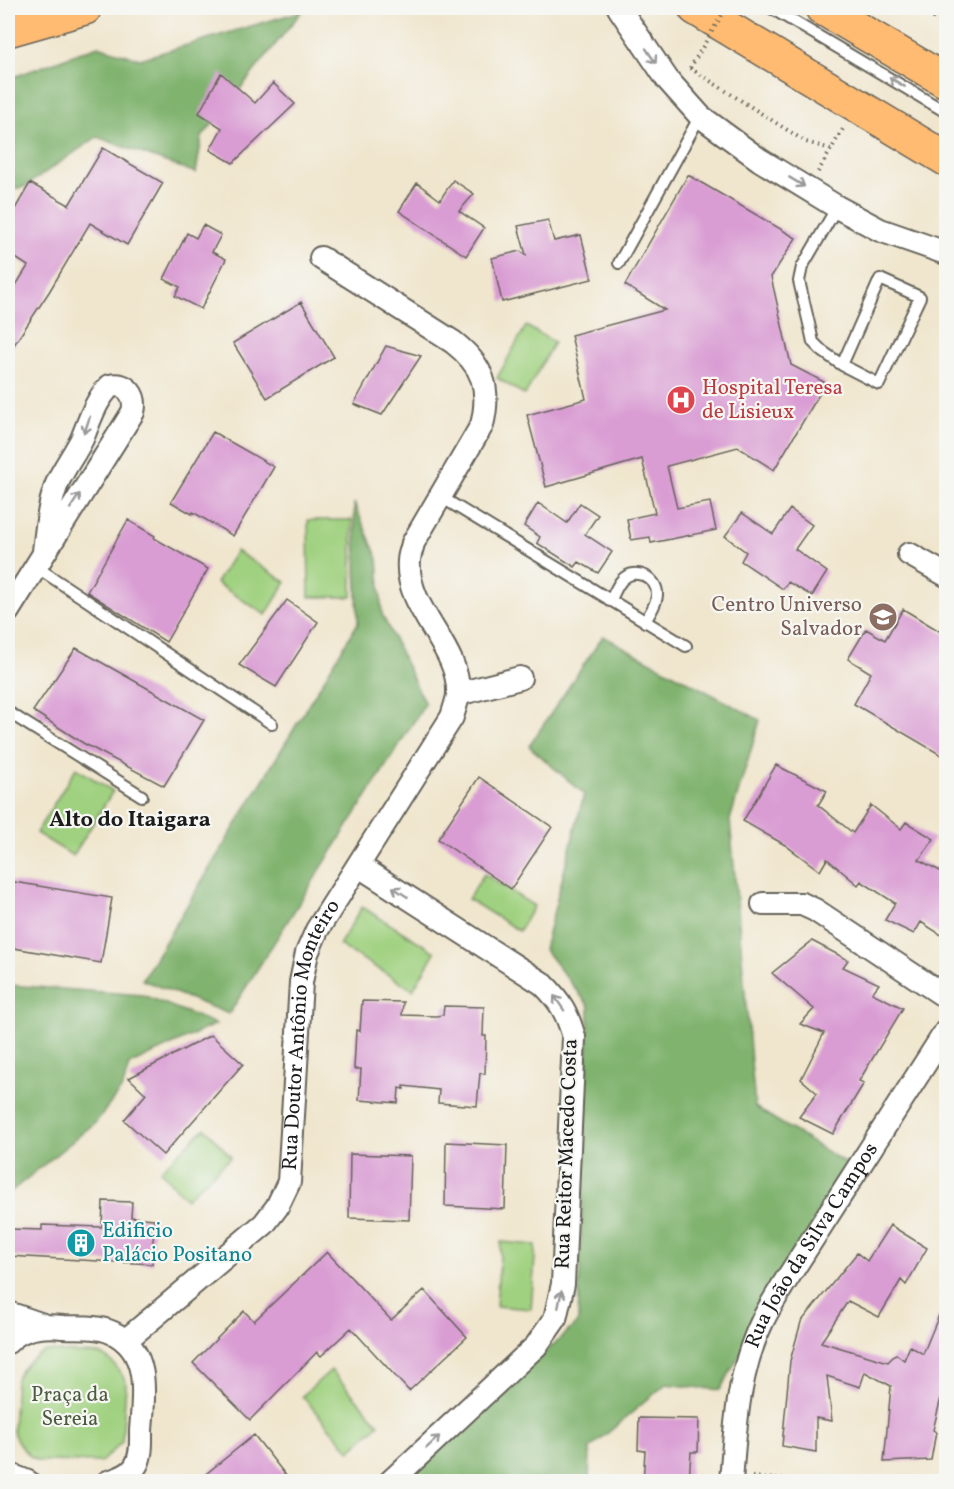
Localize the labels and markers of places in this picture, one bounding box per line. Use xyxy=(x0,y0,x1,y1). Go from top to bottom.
place label: Hospital Teresa de Lisieux xyxy=(702,374,843,427)
hospital icon: Hospital Teresa de Lisieux xyxy=(665,384,697,416)
place label: Centro Universo Salvador xyxy=(711,591,862,644)
school or university icon: Centro Universo Salvador xyxy=(867,601,899,633)
place label: Edificio Palácio Positano xyxy=(102,1217,252,1270)
building icon: Edificio Palácio Positano xyxy=(65,1227,97,1259)

